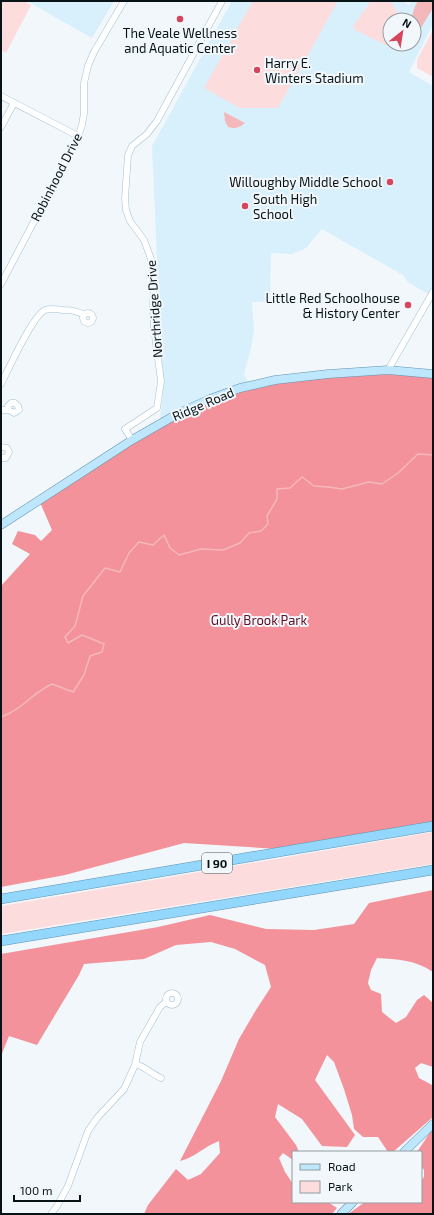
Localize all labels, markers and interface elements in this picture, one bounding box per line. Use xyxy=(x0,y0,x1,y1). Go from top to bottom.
north arrow xyxy=(382,12,422,52)
marker: The Veale Wellness and Aquatic Center xyxy=(175,14,185,24)
text: N xyxy=(401,15,414,31)
place label: The Veale Wellness and Aquatic Center xyxy=(123,25,237,56)
place label: Harry E. Winters Stadium xyxy=(265,55,364,86)
marker: Harry E. Winters Stadium xyxy=(252,65,262,75)
street label: Robinhood Drive xyxy=(27,130,85,224)
place label: Willoughby Middle School xyxy=(229,174,382,190)
marker: Willoughby Middle School xyxy=(385,177,395,187)
place label: South High School xyxy=(253,191,317,222)
marker: South High School xyxy=(240,201,250,211)
street label: Northridge Drive xyxy=(143,259,165,358)
place label: Little Red Schoolhouse & History Center xyxy=(265,290,400,321)
marker: Little Red Schoolhouse & History Center xyxy=(403,300,413,310)
street label: Ridge Road xyxy=(170,384,236,424)
park label: Gully Brook Park xyxy=(211,612,308,628)
road number: I 90 xyxy=(202,853,232,873)
legend xyxy=(292,1151,422,1203)
text: Road xyxy=(328,1159,356,1173)
scale bar xyxy=(14,1177,80,1203)
text: Park xyxy=(328,1179,353,1193)
text: 100 m xyxy=(20,1183,52,1197)

